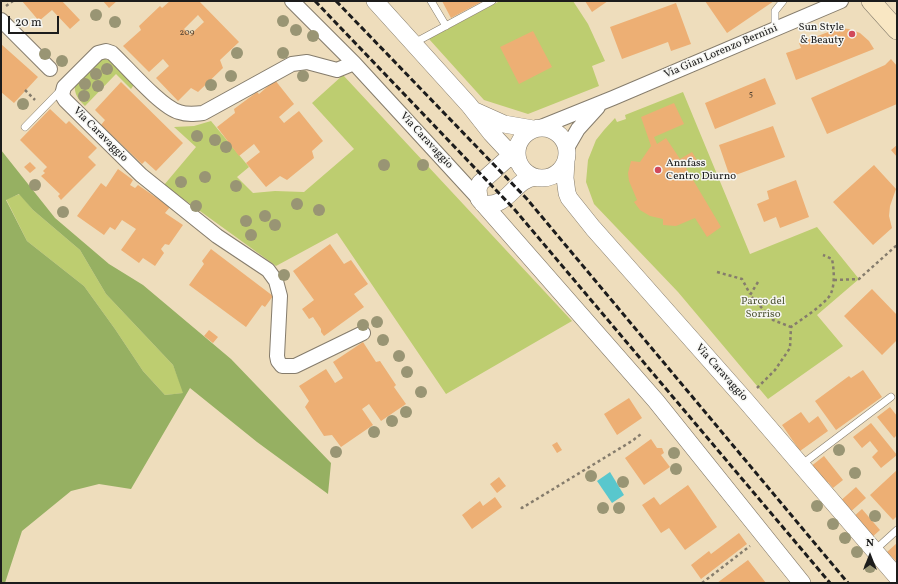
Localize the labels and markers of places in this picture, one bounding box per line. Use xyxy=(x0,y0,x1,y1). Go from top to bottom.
place label: Sun Style & Beauty xyxy=(799,21,844,47)
marker: Sun Style & Beauty xyxy=(847,29,857,39)
place label: Annfass Centro Diurno xyxy=(666,157,736,183)
marker: Annfass Centro Diurno xyxy=(653,165,663,175)

